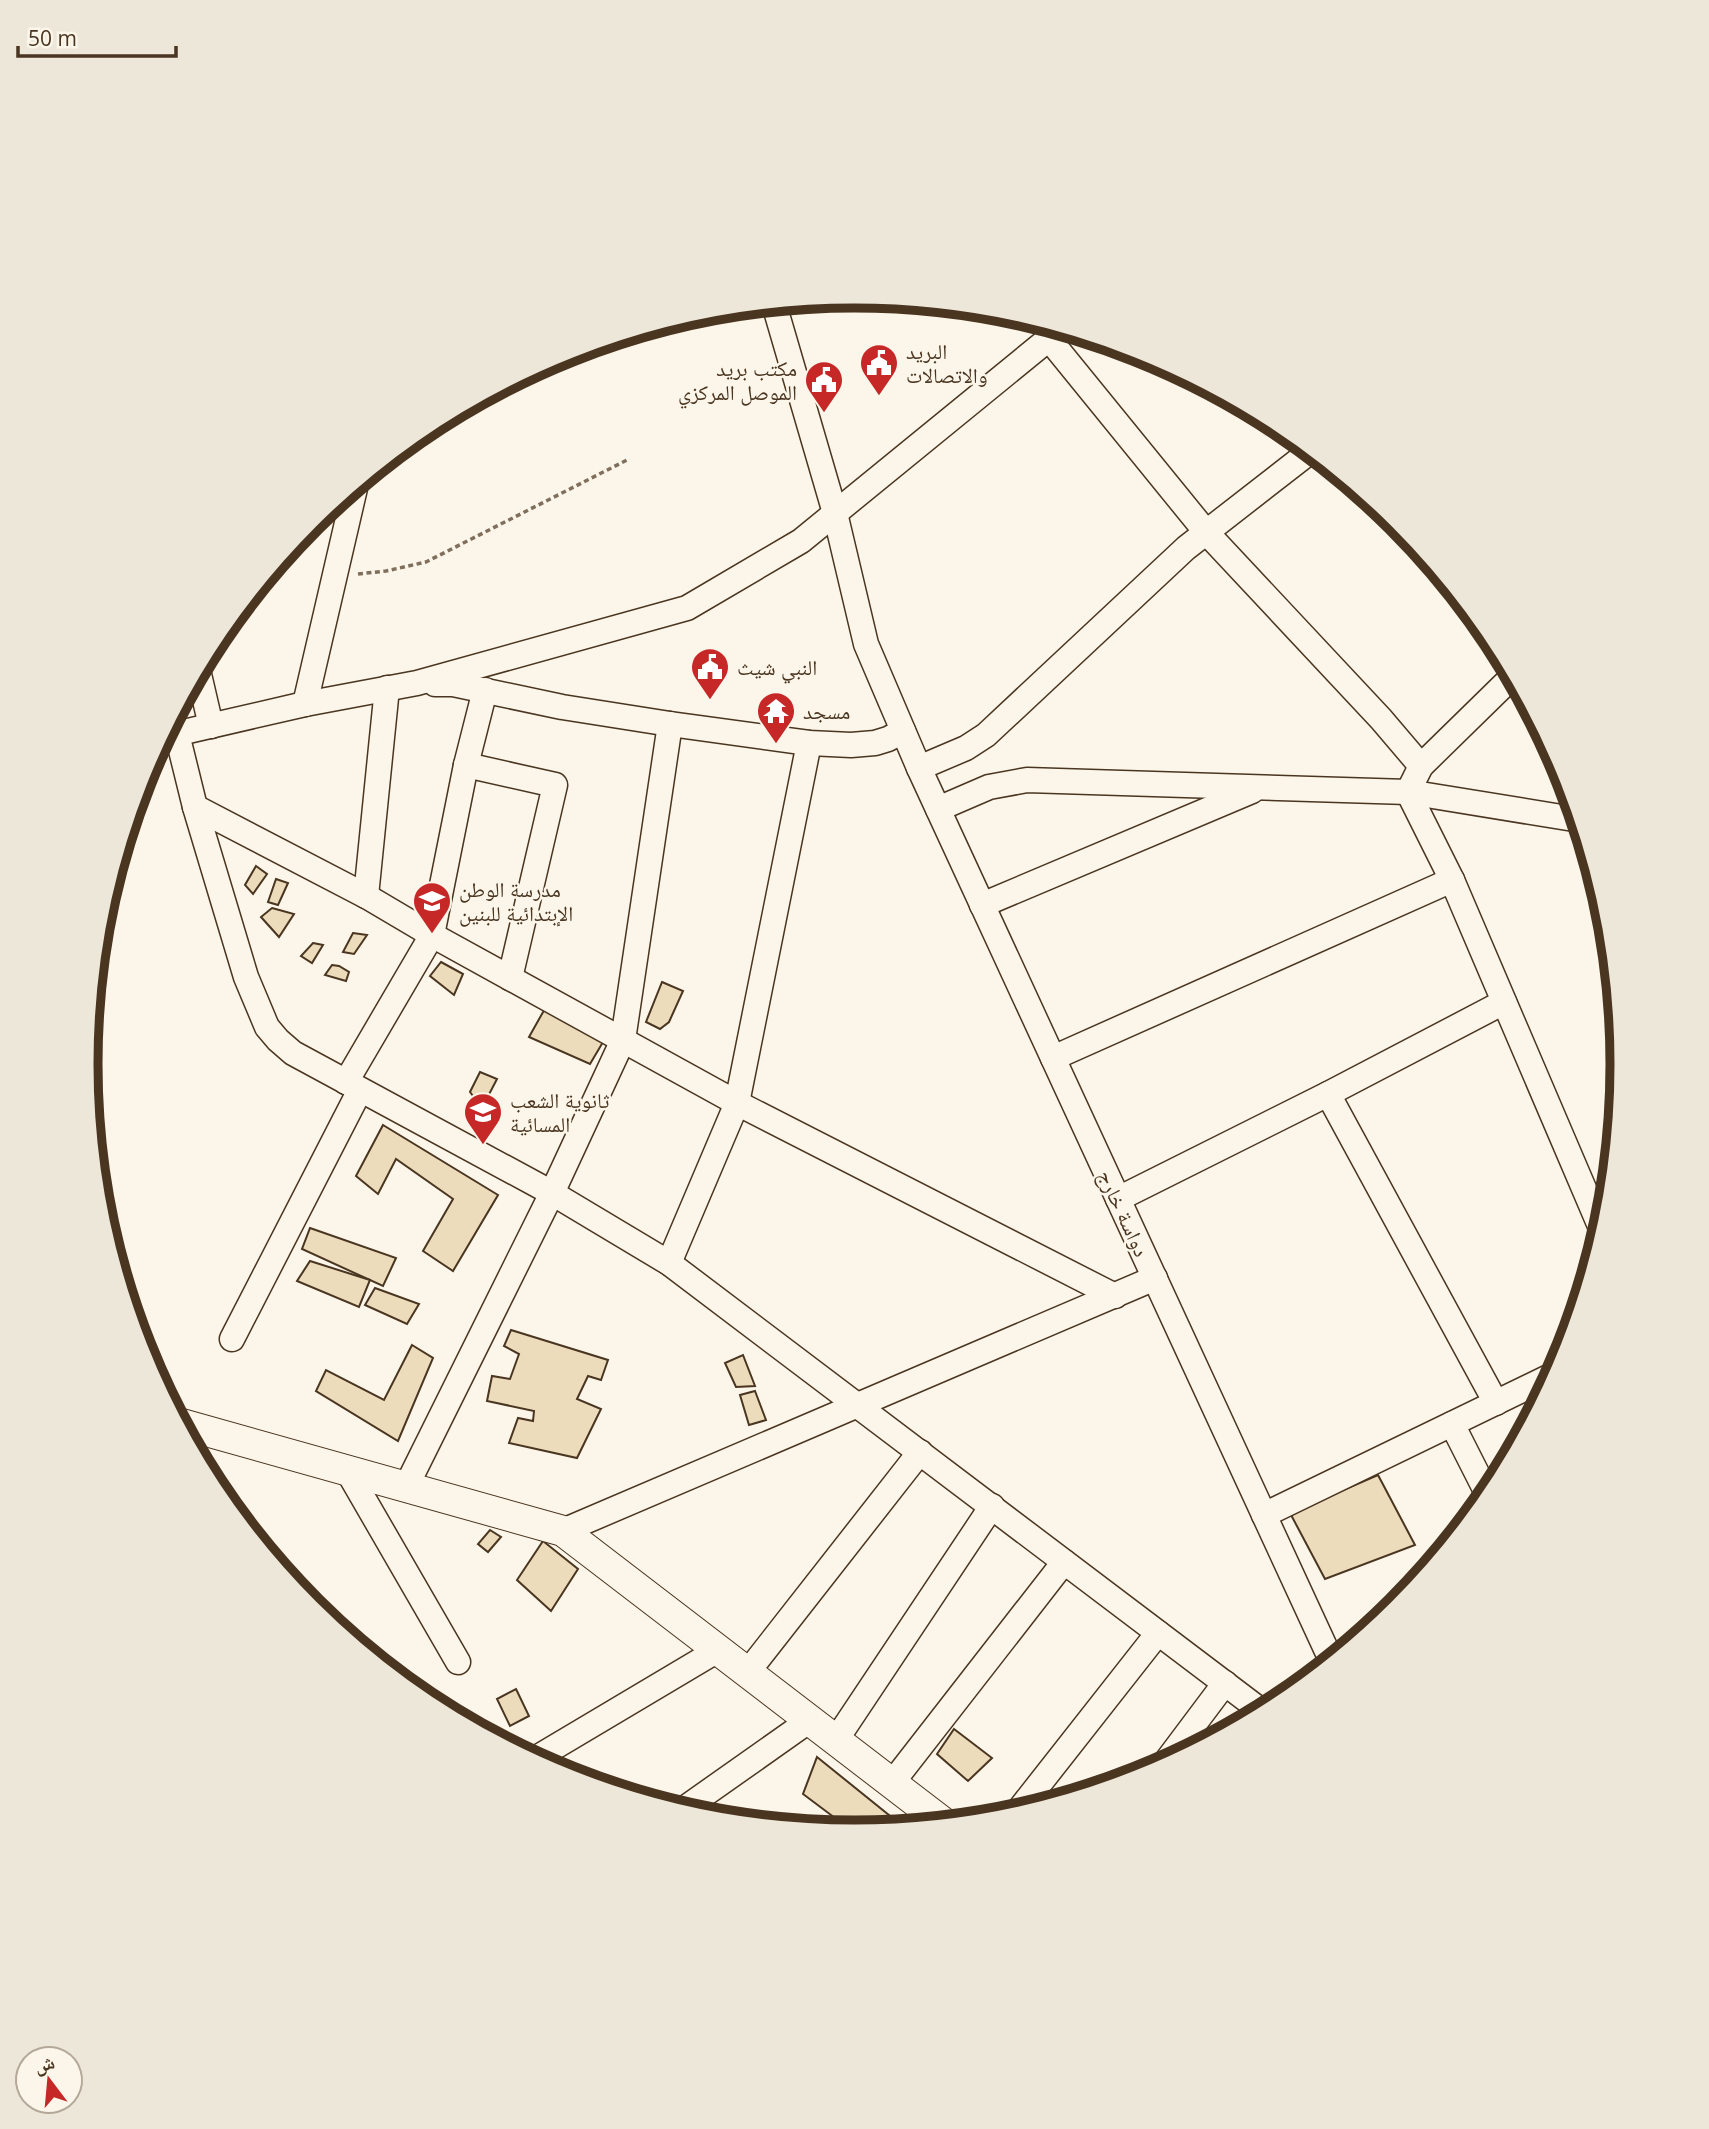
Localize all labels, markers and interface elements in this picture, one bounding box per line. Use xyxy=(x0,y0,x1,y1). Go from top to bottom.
scale bar xyxy=(18,14,175,58)
text: 50 m xyxy=(28,24,77,52)
place label: البريد والاتصالات xyxy=(906,337,988,389)
public building icon: البريد والاتصالات xyxy=(858,342,900,397)
place label: مكتب بريد الموصل المركزي xyxy=(678,354,797,409)
public building icon: مكتب بريد الموصل المركزي xyxy=(803,359,845,414)
public building icon: النبي شيث xyxy=(689,646,731,701)
place label: النبي شيث xyxy=(737,653,817,684)
temple icon: مسجد xyxy=(755,690,797,745)
place label: مسجد xyxy=(803,697,850,725)
place label: مدرسة الوطن الإبتدائية للبنين xyxy=(459,875,573,927)
school or university icon: مدرسة الوطن الإبتدائية للبنين xyxy=(411,880,453,935)
place label: ثانوية الشعب المسائية xyxy=(510,1086,610,1138)
school or university icon: ثانوية الشعب المسائية xyxy=(462,1091,504,1146)
street label: دواسة خارج xyxy=(1092,1165,1156,1261)
north arrow xyxy=(14,2045,84,2115)
text: ش xyxy=(31,2048,58,2079)

